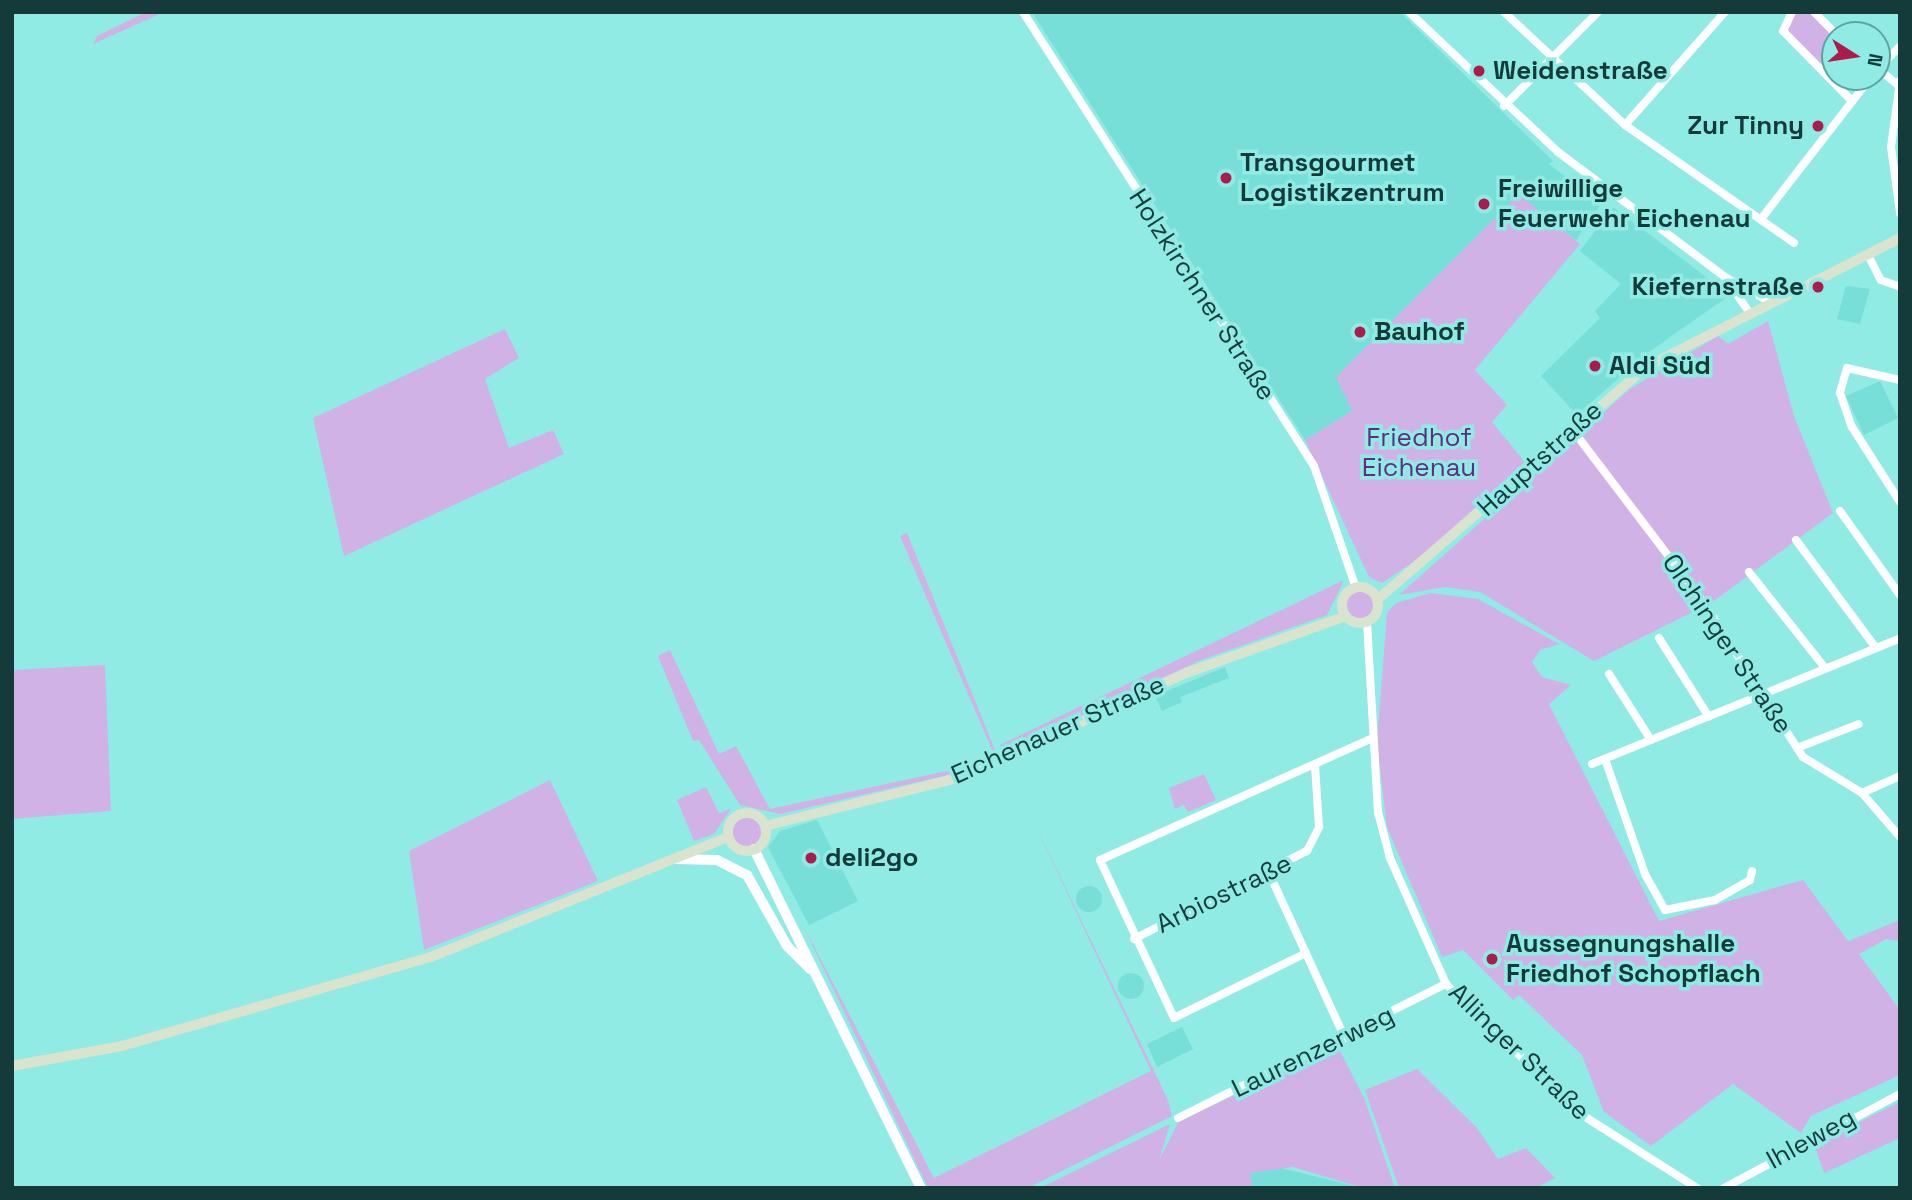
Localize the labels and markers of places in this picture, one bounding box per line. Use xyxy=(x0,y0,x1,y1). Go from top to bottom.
place label: Weidenstraße xyxy=(1493,55,1668,87)
marker: Weidenstraße xyxy=(1471,63,1487,79)
place label: Zur Tinny xyxy=(1687,110,1804,142)
marker: Zur Tinny xyxy=(1810,118,1826,134)
place label: Transgourmet Logistikzentrum xyxy=(1240,147,1445,208)
marker: Transgourmet Logistikzentrum xyxy=(1218,170,1234,186)
place label: Freiwillige Feuerwehr Eichenau xyxy=(1498,173,1751,234)
marker: Freiwillige Feuerwehr Eichenau xyxy=(1476,196,1492,212)
place label: Kiefernstraße xyxy=(1632,271,1804,303)
marker: Kiefernstraße xyxy=(1810,279,1826,295)
place label: Bauhof xyxy=(1374,316,1465,348)
marker: Bauhof xyxy=(1352,324,1368,340)
place label: Aldi Süd xyxy=(1609,350,1711,382)
marker: Aldi Süd xyxy=(1587,358,1603,374)
place label: deli2go xyxy=(825,842,918,874)
marker: deli2go xyxy=(803,850,819,866)
place label: Aussegnungshalle Friedhof Schopflach xyxy=(1506,928,1761,990)
marker: Aussegnungshalle Friedhof Schopflach xyxy=(1484,951,1500,967)

